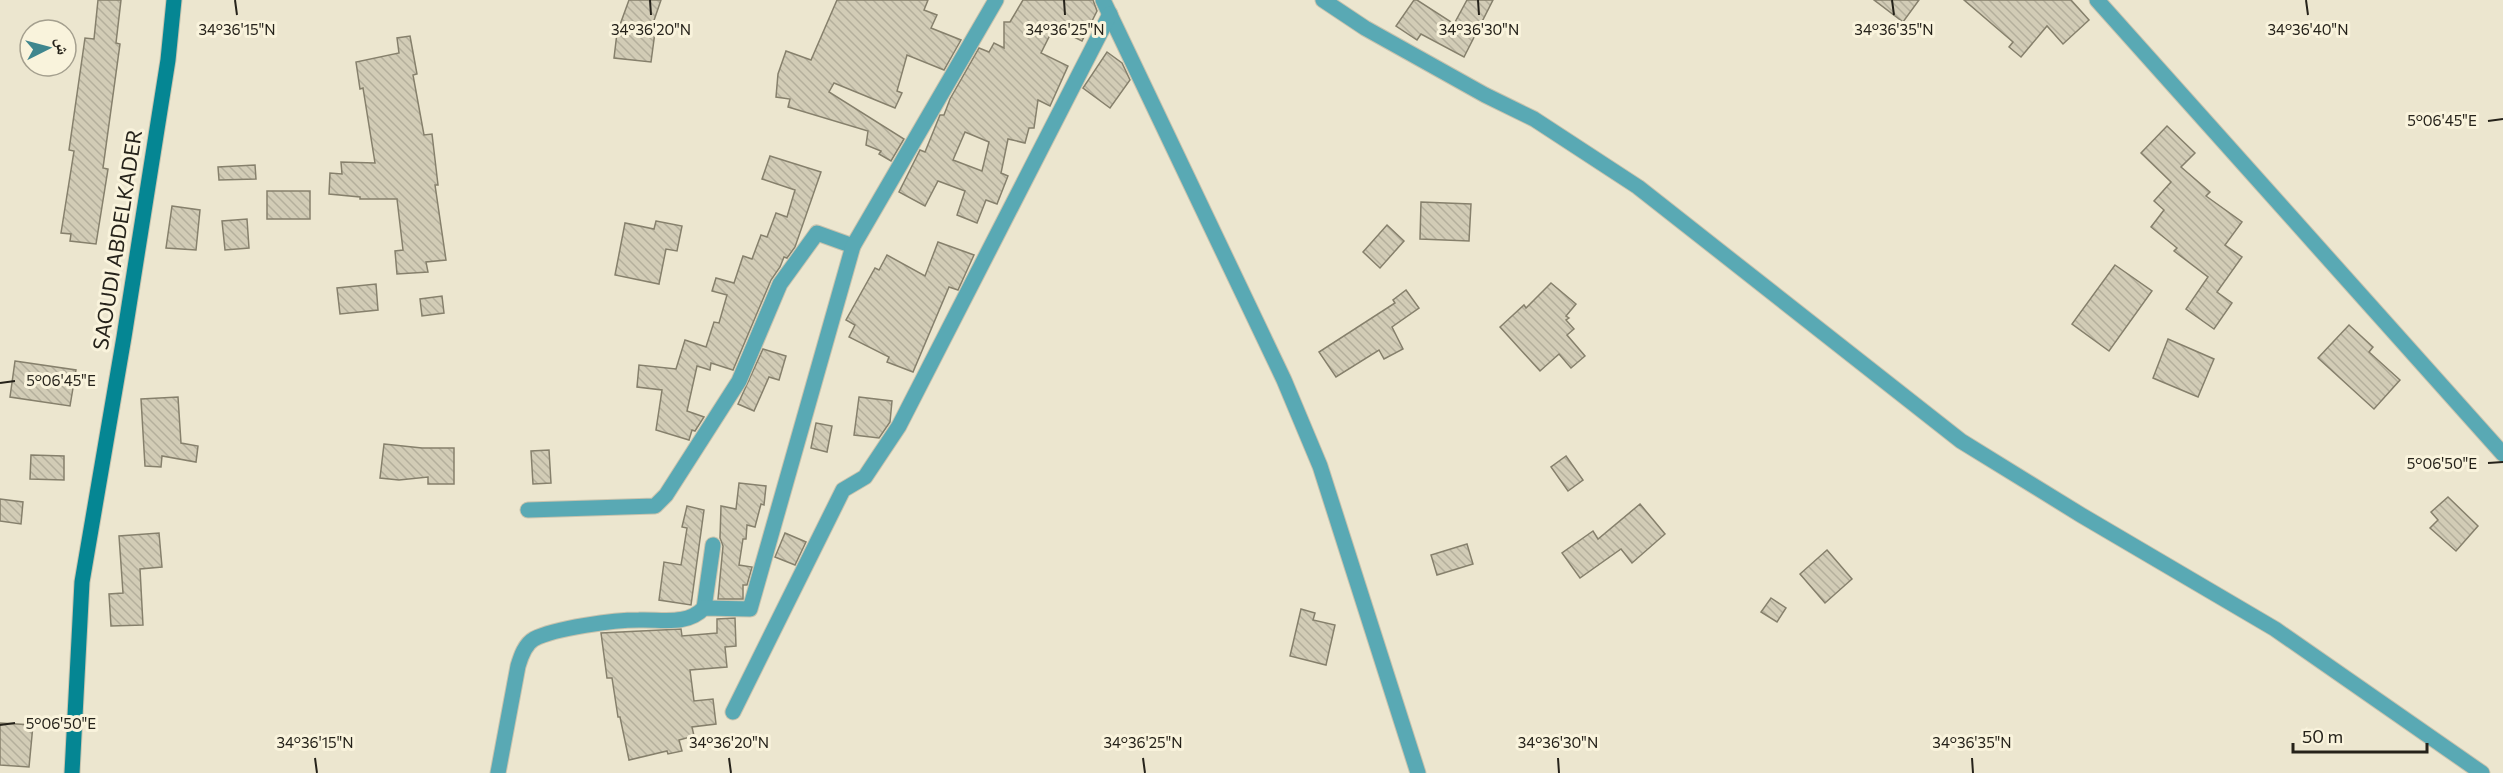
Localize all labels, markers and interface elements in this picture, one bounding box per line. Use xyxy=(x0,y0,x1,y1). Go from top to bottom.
north arrow xyxy=(18,18,78,78)
text: 34°36'15"N xyxy=(198,20,276,38)
text: 34°36'20"N xyxy=(611,20,691,38)
text: 34°36'25"N xyxy=(1025,20,1105,38)
text: 34°36'30"N xyxy=(1439,20,1519,38)
text: 34°36'35"N xyxy=(1854,20,1934,38)
text: 34°36'40"N xyxy=(2268,20,2348,38)
text: ش xyxy=(52,37,74,56)
text: 5°06'45"E xyxy=(2407,111,2477,129)
street label: SAOUDI ABDELKADER xyxy=(87,128,146,352)
text: 5°06'45"E xyxy=(26,371,96,389)
text: 5°06'50"E xyxy=(2407,454,2477,472)
text: 5°06'50"E xyxy=(26,714,96,732)
scale bar xyxy=(2293,716,2426,754)
text: 50 m xyxy=(2302,725,2343,747)
text: 34°36'15"N xyxy=(276,733,354,751)
text: 34°36'20"N xyxy=(689,733,769,751)
text: 34°36'25"N xyxy=(1103,733,1183,751)
text: 34°36'30"N xyxy=(1518,733,1598,751)
text: 34°36'35"N xyxy=(1932,733,2012,751)

